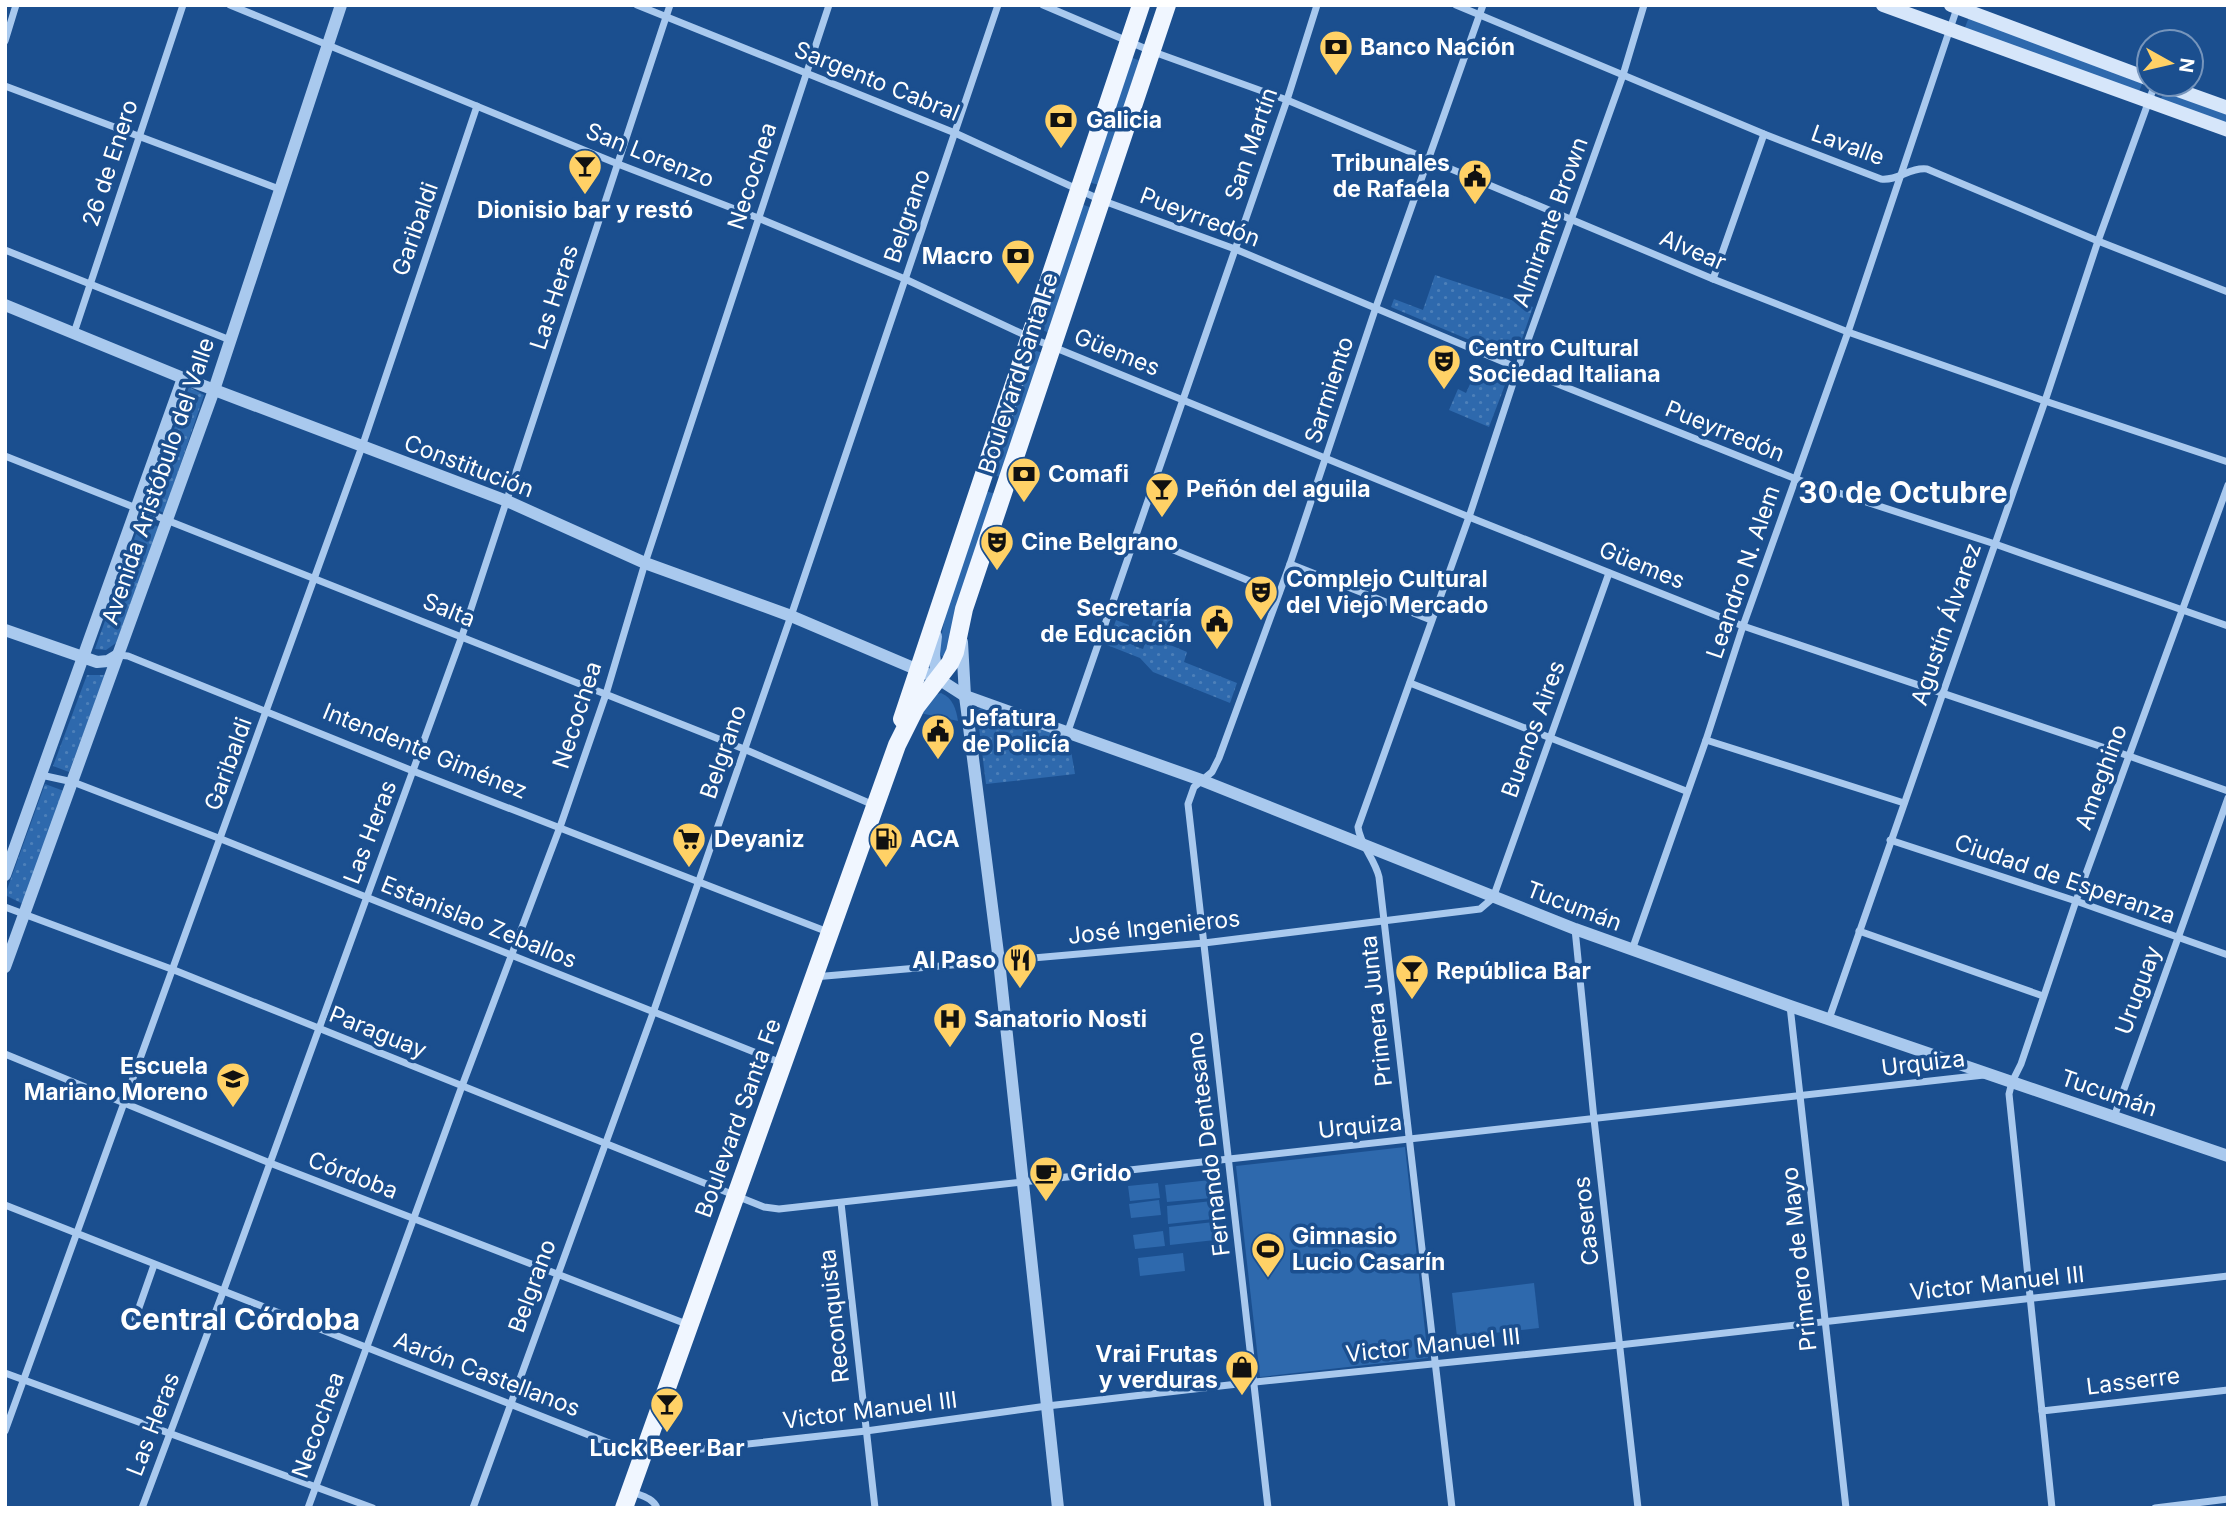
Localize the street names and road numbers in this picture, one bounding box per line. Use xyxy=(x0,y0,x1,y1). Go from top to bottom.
street label: Sargento Cabral xyxy=(790,35,964,127)
street label: San Martín xyxy=(1219,84,1283,204)
street label: 26 de Enero xyxy=(76,96,144,230)
street label: San Lorenzo xyxy=(582,117,718,193)
street label: Necochea xyxy=(722,119,782,233)
street label: Lavalle xyxy=(1808,119,1888,171)
street label: Almirante Brown xyxy=(1506,133,1594,311)
street label: Belgrano xyxy=(878,166,936,266)
street label: Garibaldi xyxy=(386,179,444,279)
street label: Pueyrredón xyxy=(1136,181,1264,253)
street label: Alvear xyxy=(1656,224,1731,277)
street label: Las Heras xyxy=(524,241,584,353)
street label: Boulevard Santa Fe xyxy=(972,269,1064,477)
street label: Güemes xyxy=(1070,322,1164,382)
street label: Sarmiento xyxy=(1299,333,1359,447)
street label: Avenida Aristóbulo del Valle xyxy=(96,334,220,628)
street label: Pueyrredón xyxy=(1661,394,1789,468)
street label: Constitución xyxy=(400,428,538,504)
street label: Leandro N. Alem xyxy=(1700,482,1786,662)
street label: Güemes xyxy=(1595,535,1689,595)
street label: Agustín Álvarez xyxy=(1905,539,1987,709)
street label: Salta xyxy=(419,587,479,633)
street label: Buenos Aires xyxy=(1495,657,1571,801)
street label: Necochea xyxy=(547,658,607,772)
street label: Intendente Giménez xyxy=(319,697,531,805)
street label: Belgrano xyxy=(694,702,752,802)
street label: Garibaldi xyxy=(198,714,258,814)
street label: Ameghino xyxy=(2069,720,2133,834)
street label: Las Heras xyxy=(337,776,403,888)
street label: Ciudad de Esperanza xyxy=(1951,828,2179,930)
street label: Estanislao Zeballos xyxy=(377,870,581,974)
street label: Tucumán xyxy=(1522,875,1626,937)
street label: José Ingenieros xyxy=(1067,904,1241,950)
street label: Primera Junta xyxy=(1354,934,1398,1088)
street label: Uruguay xyxy=(2109,942,2167,1038)
street label: Paraguay xyxy=(325,1000,431,1064)
street label: Boulevard Santa Fe xyxy=(689,1015,787,1221)
street label: Fernando Dentesano xyxy=(1180,1030,1236,1258)
street label: Urquiza xyxy=(1879,1044,1967,1082)
street label: Tucumán xyxy=(2057,1063,2161,1123)
street label: Urquiza xyxy=(1317,1108,1403,1144)
street label: Córdoba xyxy=(304,1145,402,1205)
street label: Primero de Mayo xyxy=(1775,1166,1823,1352)
street label: Caseros xyxy=(1567,1175,1605,1267)
street label: Belgrano xyxy=(502,1236,562,1336)
street label: Reconquista xyxy=(813,1248,855,1384)
street label: Victor Manuel III xyxy=(1908,1260,2086,1306)
street label: Victor Manuel III xyxy=(1344,1322,1522,1368)
street label: Aarón Castellanos xyxy=(390,1326,584,1422)
street label: Lasserre xyxy=(2084,1361,2182,1401)
street label: Las Heras xyxy=(120,1368,186,1480)
street label: Necochea xyxy=(286,1368,350,1482)
street label: Victor Manuel III xyxy=(781,1385,959,1435)

